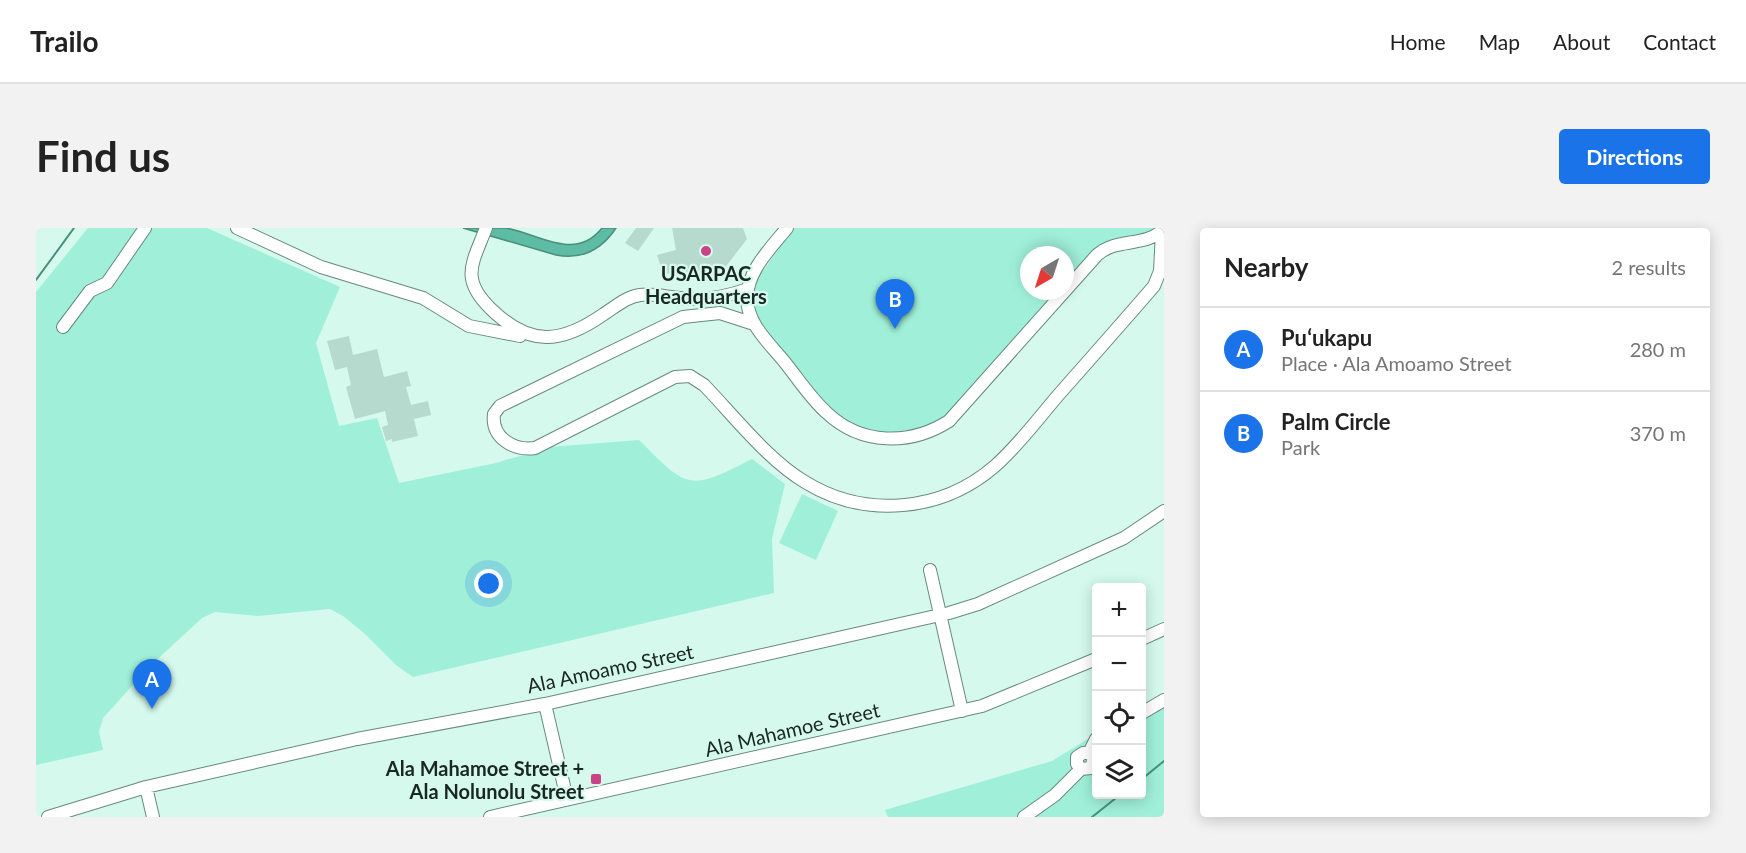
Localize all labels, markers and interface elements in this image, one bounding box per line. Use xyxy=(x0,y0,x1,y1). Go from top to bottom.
text: Trailo xyxy=(30,24,99,58)
text: Home xyxy=(1390,29,1446,54)
text: Map xyxy=(1479,29,1520,54)
text: About xyxy=(1553,29,1610,54)
text: Contact xyxy=(1643,29,1716,54)
button: Directions xyxy=(1559,129,1710,184)
text: Find us xyxy=(36,131,170,181)
marker: USARPAC Headquarters xyxy=(699,244,713,258)
north arrow xyxy=(1020,246,1074,300)
text: Nearby xyxy=(1224,251,1309,283)
text: 2 results xyxy=(1611,255,1686,279)
place label: USARPAC Headquarters xyxy=(645,261,767,308)
pin: B xyxy=(876,279,914,329)
text: Puʻukapu xyxy=(1281,324,1372,351)
text: A xyxy=(1237,337,1250,361)
text: 280 m xyxy=(1630,337,1686,361)
text: Place · Ala Amoamo Street xyxy=(1281,351,1512,375)
text: Palm Circle xyxy=(1281,408,1391,435)
text: B xyxy=(1237,421,1250,445)
text: 370 m xyxy=(1630,421,1686,445)
text: Park xyxy=(1281,435,1320,459)
your location xyxy=(474,569,503,598)
map controls xyxy=(1092,583,1146,799)
button: + xyxy=(1092,583,1146,637)
button: − xyxy=(1092,637,1146,691)
street label: Ala Amoamo Street xyxy=(525,639,695,697)
pin: A xyxy=(132,660,172,709)
button: locate xyxy=(1092,691,1146,745)
street label: Ala Mahamoe Street xyxy=(702,697,882,761)
button: layers xyxy=(1092,745,1146,799)
place label: Ala Mahamoe Street + Ala Nolunolu Street xyxy=(385,756,585,803)
marker: Ala Mahamoe Street + Ala Nolunolu Street xyxy=(589,772,603,786)

